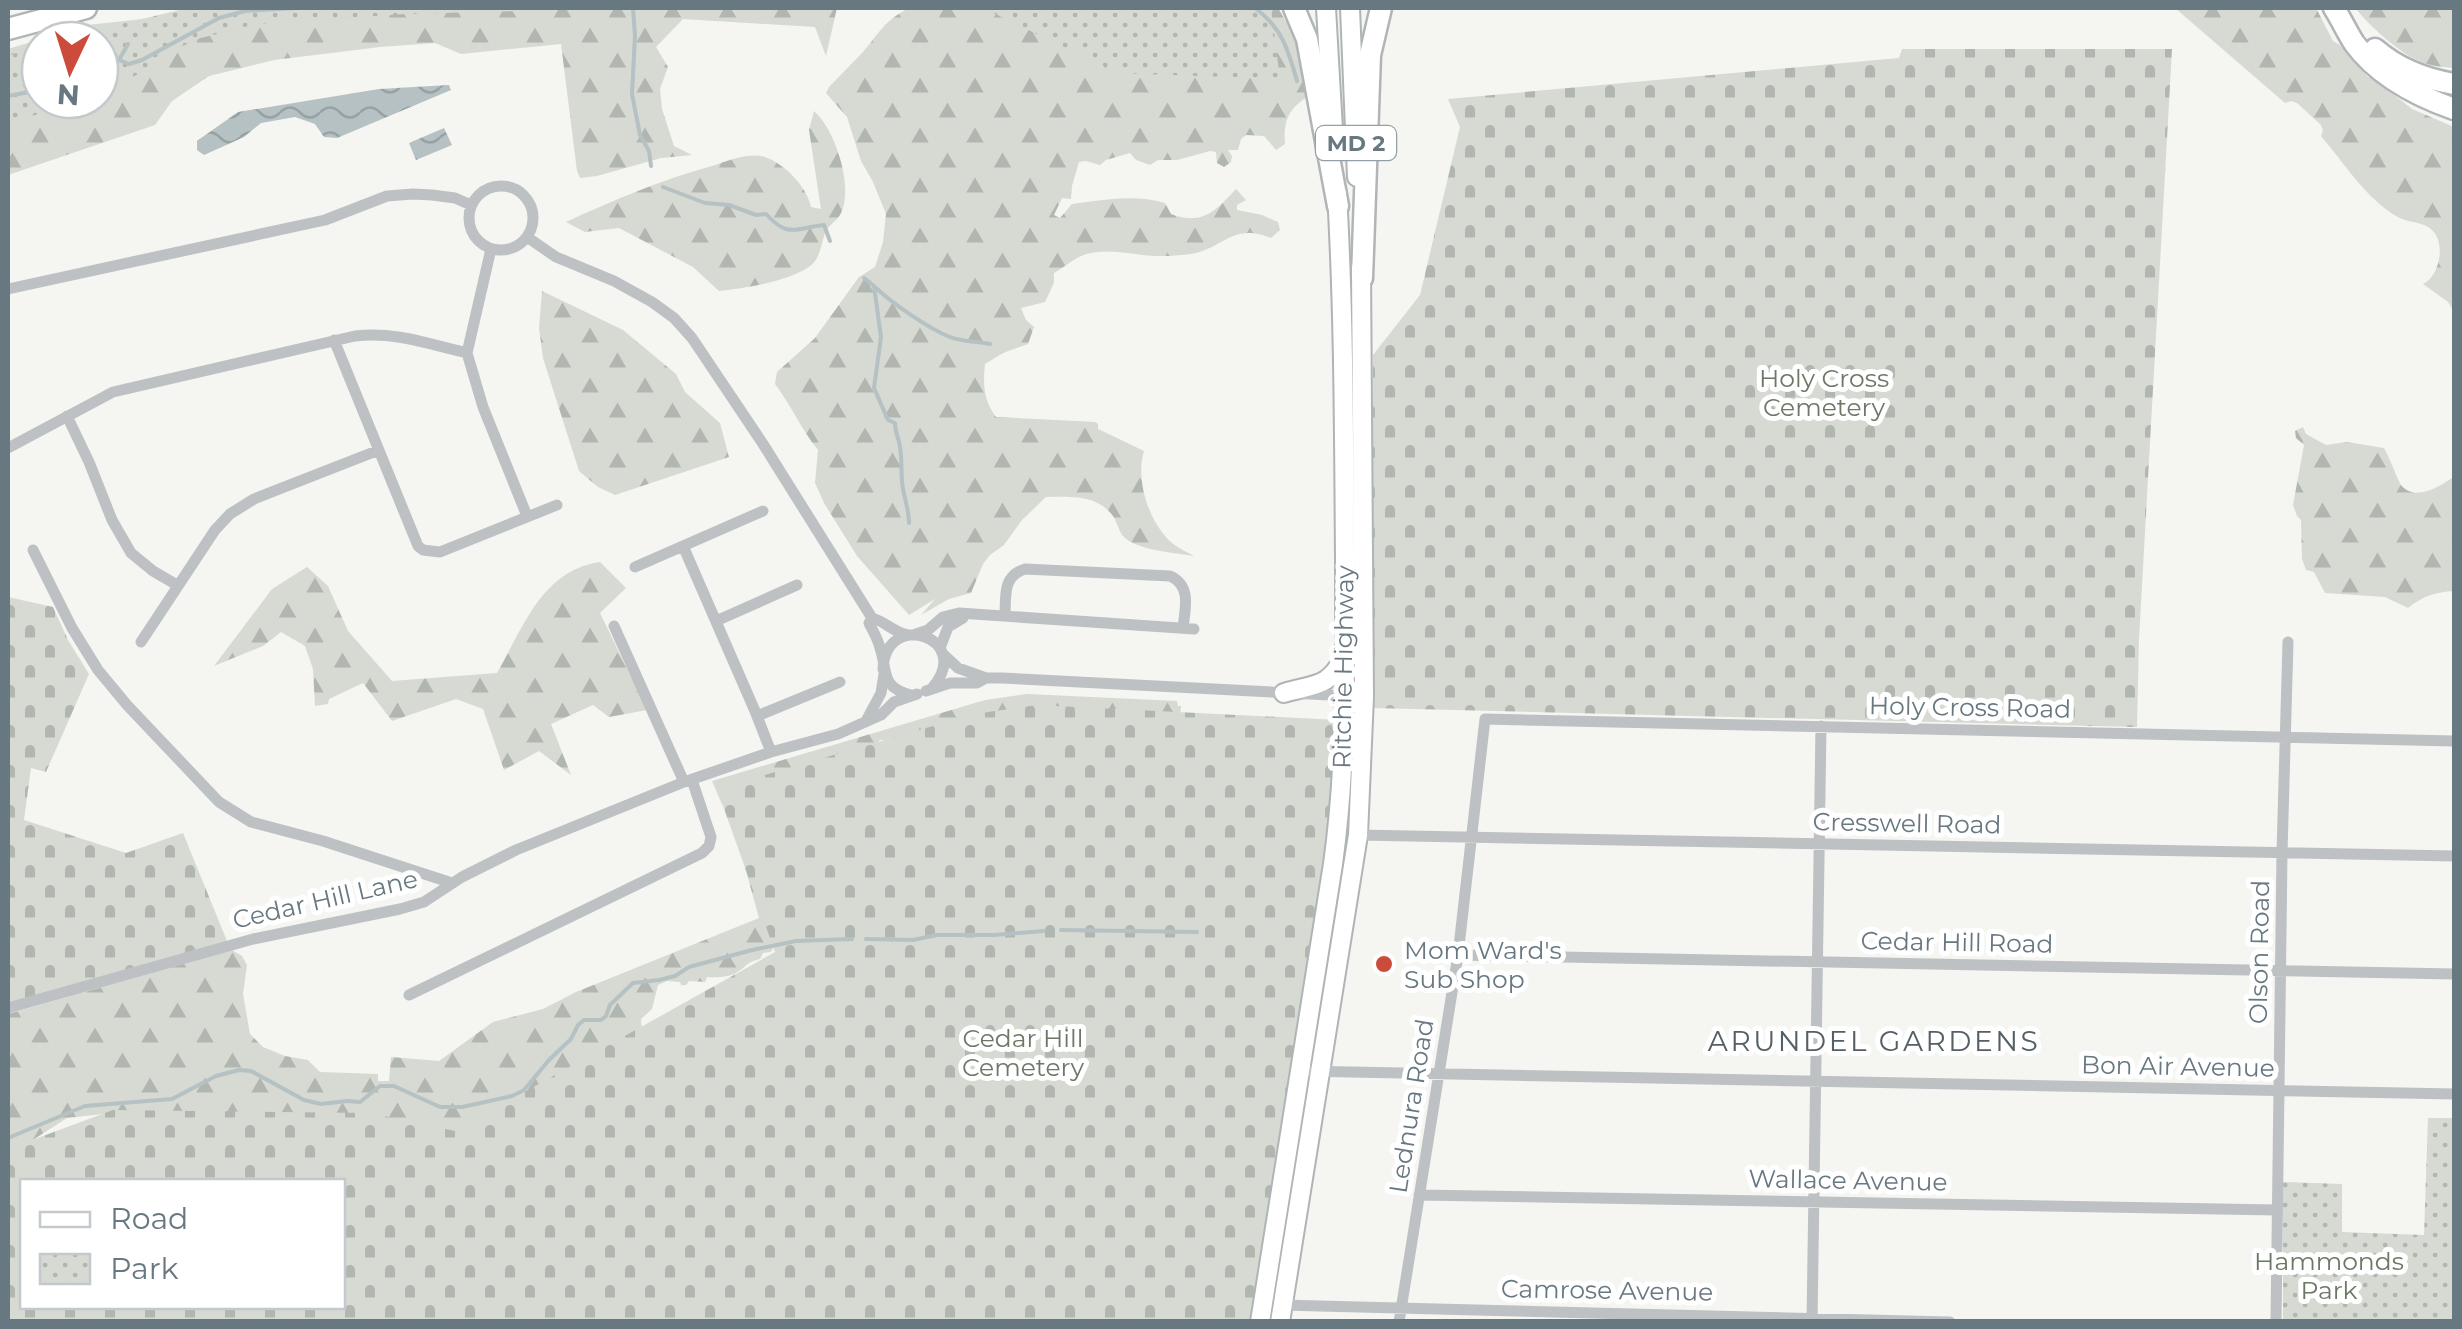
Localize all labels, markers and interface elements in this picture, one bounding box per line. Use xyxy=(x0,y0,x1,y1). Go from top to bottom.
north arrow xyxy=(20,20,120,120)
text: N xyxy=(56,77,81,113)
road number: MD 2 xyxy=(1316,126,1396,160)
park label: Holy Cross Cemetery xyxy=(1759,363,1889,422)
street label: Ritchie Highway xyxy=(1326,565,1360,769)
street label: Holy Cross Road xyxy=(1869,690,2071,724)
street label: Cresswell Road xyxy=(1812,806,2002,840)
street label: Cedar Hill Lane xyxy=(230,863,420,935)
street label: Olson Road xyxy=(2243,880,2275,1024)
street label: Cedar Hill Road xyxy=(1860,925,2054,959)
place label: Mom Ward's Sub Shop xyxy=(1404,935,1562,994)
marker: Mom Ward's Sub Shop xyxy=(1373,953,1395,975)
street label: Lednura Road xyxy=(1382,1017,1440,1195)
park label: Cedar Hill Cemetery xyxy=(962,1023,1084,1082)
district label: ARUNDEL GARDENS xyxy=(1708,1024,2040,1058)
street label: Bon Air Avenue xyxy=(2081,1049,2275,1083)
street label: Wallace Avenue xyxy=(1748,1163,1948,1197)
legend xyxy=(20,1179,345,1309)
text: Road xyxy=(110,1200,188,1237)
park label: Hammonds Park xyxy=(2254,1246,2404,1305)
text: Park xyxy=(110,1250,179,1287)
street label: Camrose Avenue xyxy=(1501,1273,1713,1307)

